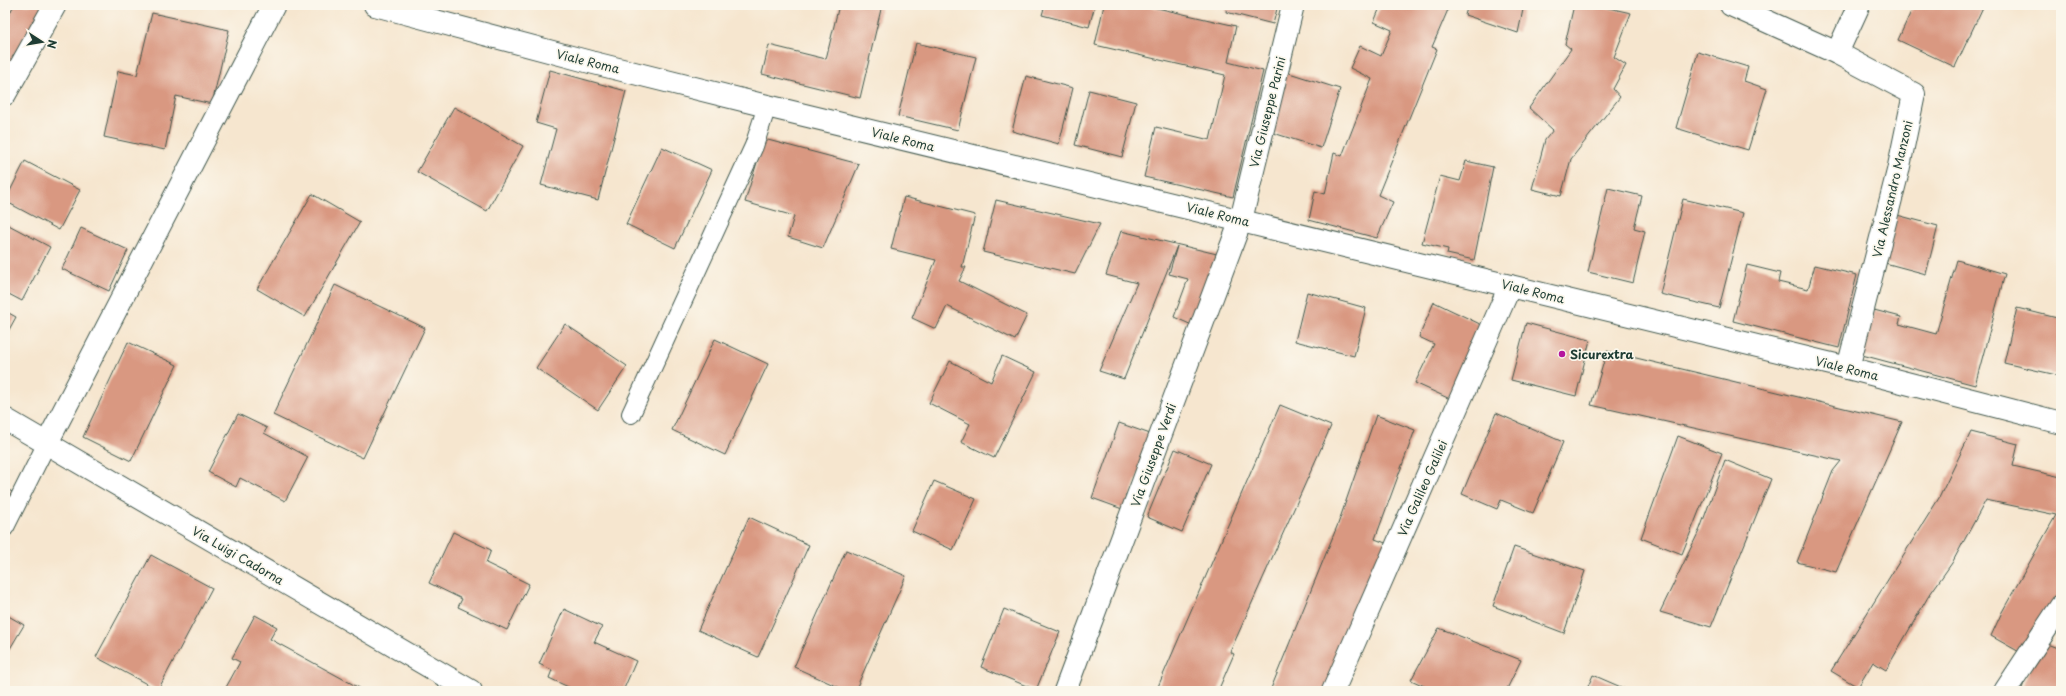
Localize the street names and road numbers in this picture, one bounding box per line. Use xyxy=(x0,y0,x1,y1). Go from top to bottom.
street label: Viale Roma xyxy=(554,44,622,78)
street label: Via Giuseppe Parini xyxy=(1244,54,1290,170)
street label: Via Alessandro Manzoni xyxy=(1867,119,1917,259)
street label: Viale Roma xyxy=(869,122,937,156)
street label: Viale Roma xyxy=(1184,197,1252,231)
street label: Viale Roma xyxy=(1499,274,1567,308)
street label: Viale Roma xyxy=(1813,351,1881,385)
street label: Via Giuseppe Verdi xyxy=(1126,401,1180,509)
street label: Via Galileo Galilei xyxy=(1393,437,1451,539)
street label: Via Luigi Cadorna xyxy=(189,521,288,589)

